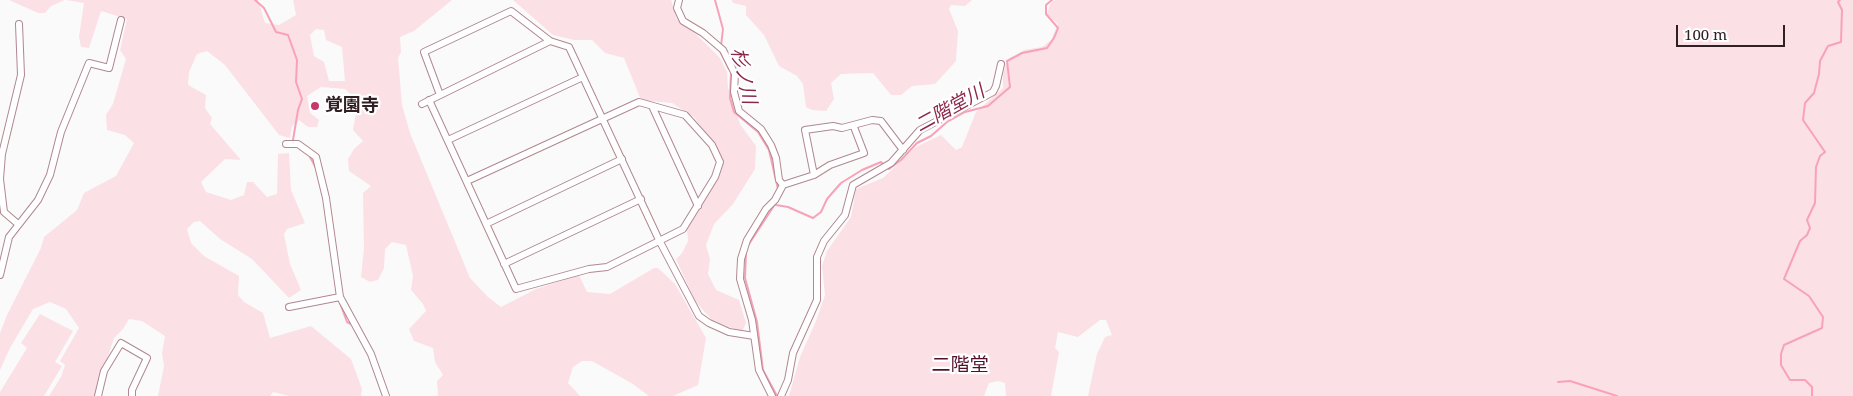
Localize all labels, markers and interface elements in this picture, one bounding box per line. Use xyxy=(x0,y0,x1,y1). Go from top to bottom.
scale bar xyxy=(1678,15,1787,47)
text: 100 m xyxy=(1684,24,1727,44)
water label: 杉ノ川 xyxy=(725,46,761,106)
water label: 二階堂川 xyxy=(911,81,989,137)
place label: 覚園寺 xyxy=(325,95,379,117)
marker: 覚園寺 xyxy=(309,100,321,112)
district label: 二階堂 xyxy=(932,355,988,377)

